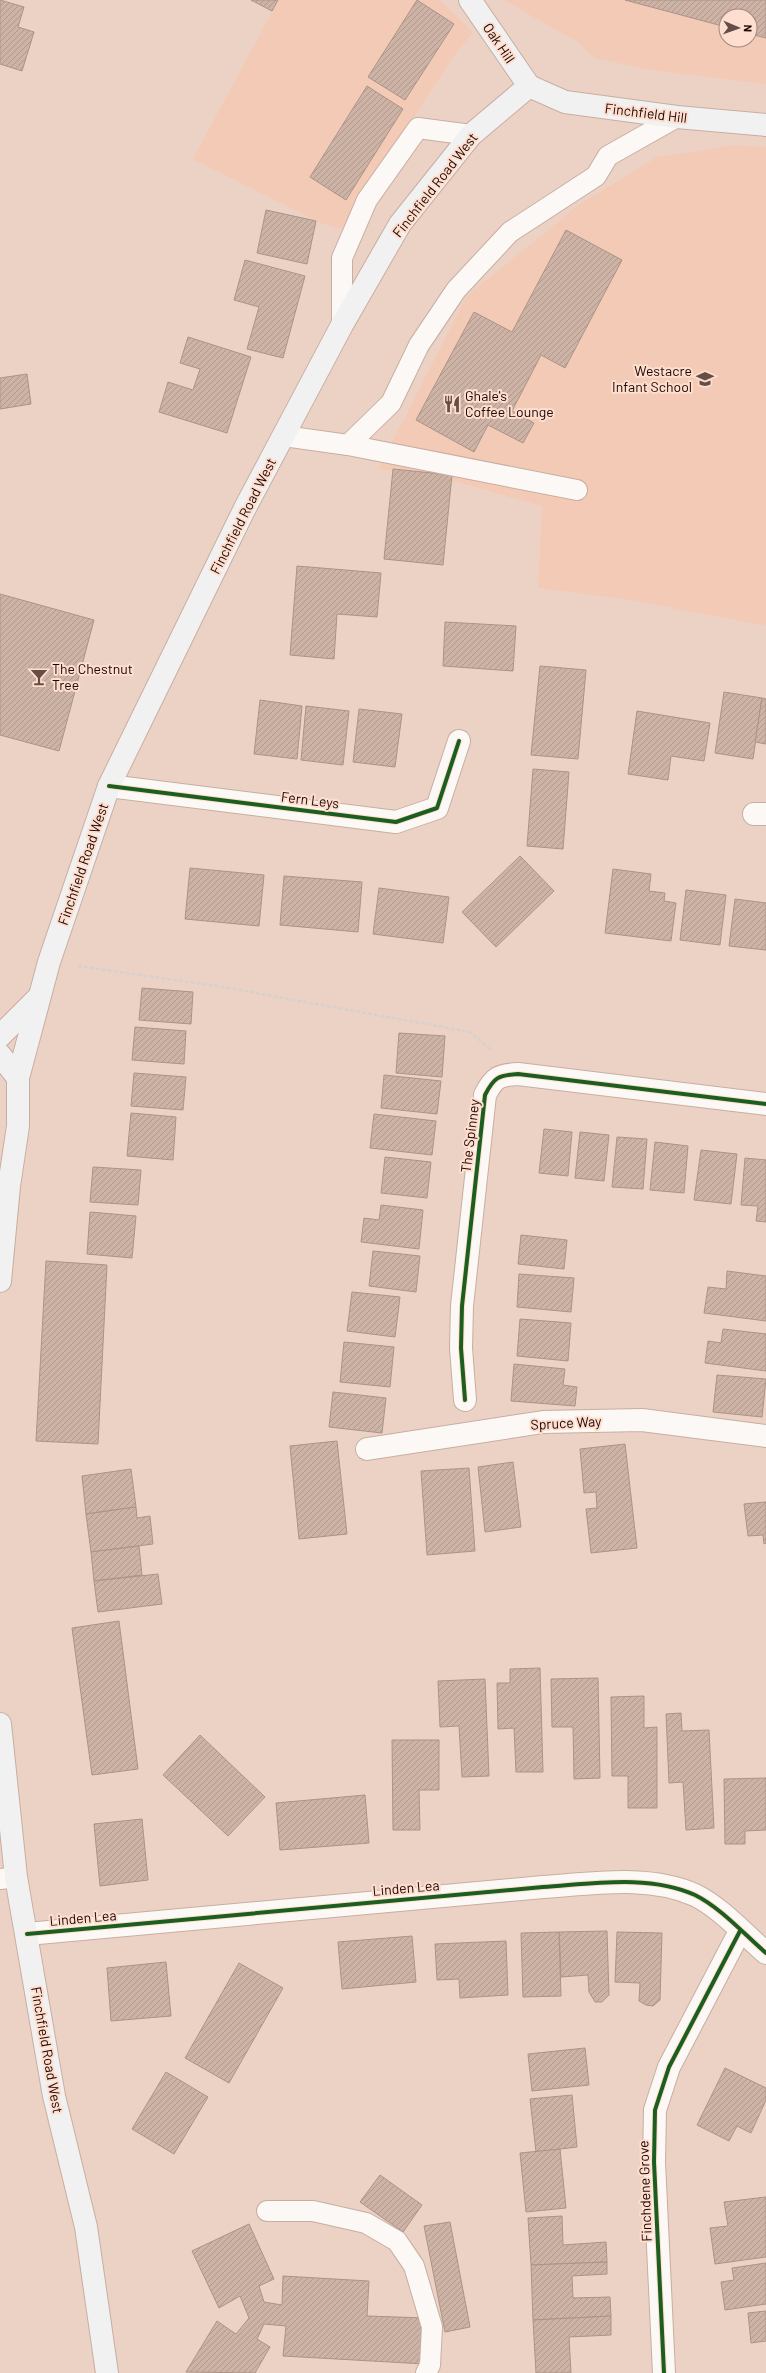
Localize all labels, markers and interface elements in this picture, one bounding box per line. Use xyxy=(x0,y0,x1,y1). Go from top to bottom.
north arrow xyxy=(718,8,758,48)
street label: Oak Hill xyxy=(480,19,519,66)
text: N xyxy=(742,24,755,32)
street label: Finchfield Hill xyxy=(604,99,688,126)
street label: Finchfield Road West xyxy=(389,129,481,240)
place label: Westacre Infant School xyxy=(612,362,692,395)
school or university icon: Westacre Infant School xyxy=(695,369,715,389)
place label: Ghale's Coffee Lounge xyxy=(465,387,554,420)
restaurant icon: Ghale's Coffee Lounge xyxy=(442,394,462,414)
street label: Finchfield Road West xyxy=(206,455,279,577)
place label: The Chestnut Tree xyxy=(52,660,133,693)
bar icon: The Chestnut Tree xyxy=(29,667,49,687)
street label: Fern Leys xyxy=(280,788,340,812)
street label: Finchfield Road West xyxy=(54,801,111,927)
street label: The Spinney xyxy=(457,1098,483,1174)
street label: Spruce Way xyxy=(530,1412,602,1433)
street label: Linden Lea xyxy=(372,1876,440,1899)
street label: Linden Lea xyxy=(49,1906,117,1929)
street label: Finchfield Road West xyxy=(28,1985,67,2114)
street label: Finchdene Grove xyxy=(634,2140,655,2242)

